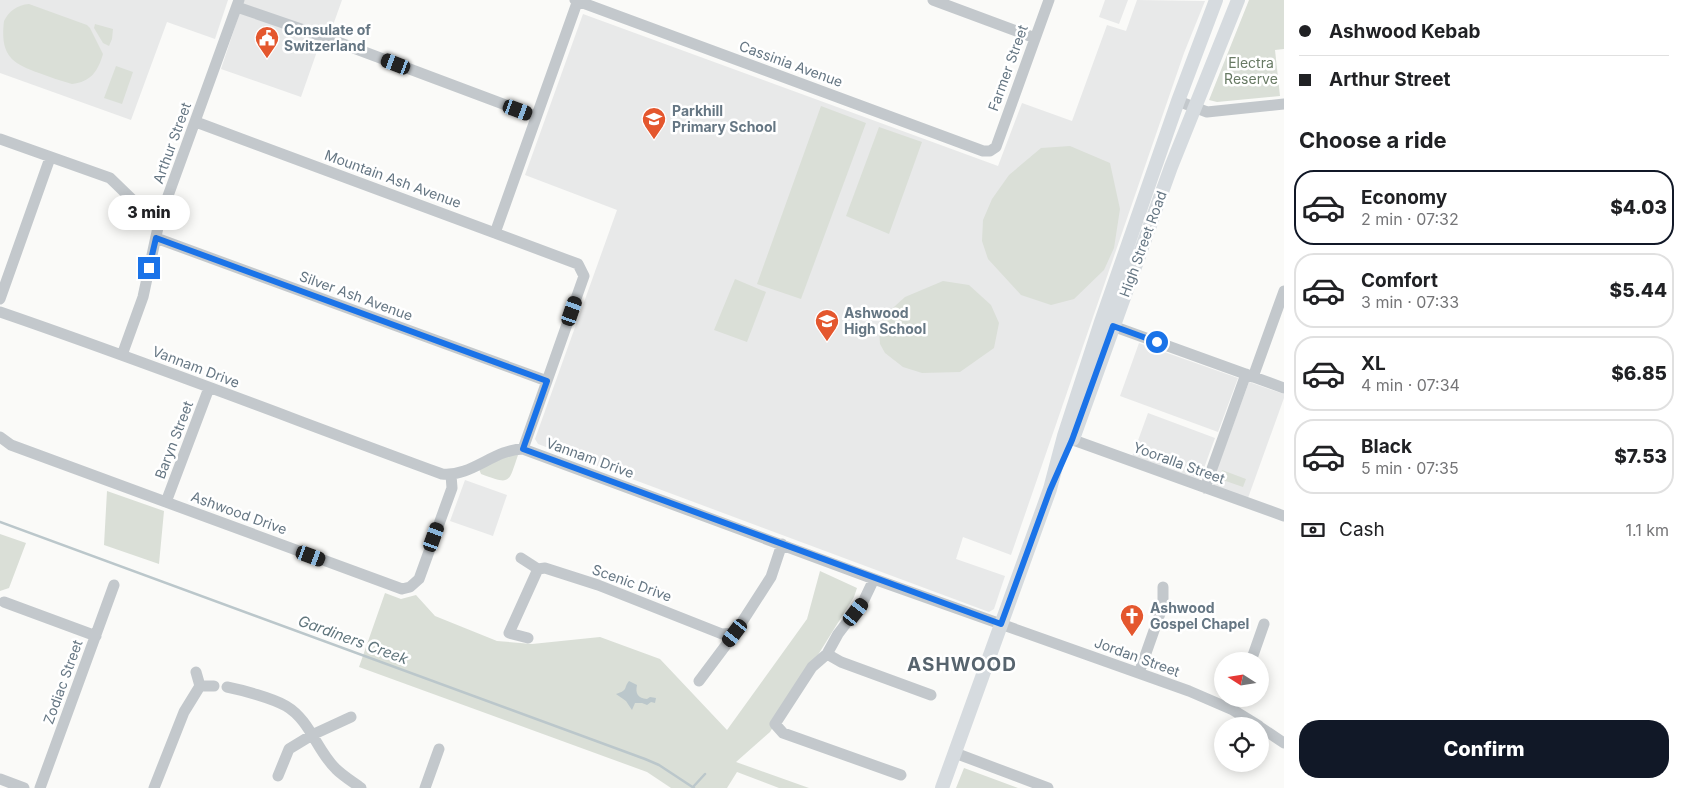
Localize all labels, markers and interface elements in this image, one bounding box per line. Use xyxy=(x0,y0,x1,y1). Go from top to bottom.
text: Ashwood Kebab xyxy=(1329,20,1481,43)
place label: Consulate of Switzerland xyxy=(284,21,371,54)
street label: Farmer Street xyxy=(984,22,1031,113)
public building icon: Consulate of Switzerland xyxy=(254,25,280,59)
street label: Cassinia Avenue xyxy=(737,37,845,90)
car xyxy=(379,52,412,76)
park label: Electra Reserve xyxy=(1224,54,1278,87)
text: Arthur Street xyxy=(1329,68,1450,91)
car xyxy=(501,98,534,122)
street label: Arthur Street xyxy=(149,100,194,186)
place label: Parkhill Primary School xyxy=(672,102,776,135)
school or university icon: Parkhill Primary School xyxy=(641,106,667,140)
text: Choose a ride xyxy=(1299,127,1447,153)
street label: Mountain Ash Avenue xyxy=(323,146,464,211)
icon: car xyxy=(1301,185,1346,230)
text: Economy xyxy=(1361,186,1447,209)
street label: High Street Road xyxy=(1115,188,1170,299)
callout: 3 min xyxy=(108,196,190,230)
text: $4.03 xyxy=(1610,196,1667,219)
text: 3 min xyxy=(127,202,171,222)
text: 2 min · 07:32 xyxy=(1361,209,1459,229)
route end xyxy=(138,257,160,279)
street label: Silver Ash Avenue xyxy=(297,267,415,324)
icon: car xyxy=(1301,268,1346,313)
text: Comfort xyxy=(1361,269,1438,292)
text: $5.44 xyxy=(1610,279,1667,302)
text: 3 min · 07:33 xyxy=(1361,292,1459,312)
car xyxy=(560,294,583,328)
place label: Ashwood High School xyxy=(844,304,926,337)
school or university icon: Ashwood High School xyxy=(814,308,840,342)
route start xyxy=(1146,331,1168,353)
street label: Vannam Drive xyxy=(150,342,242,391)
icon: car xyxy=(1301,351,1346,396)
text: XL xyxy=(1361,352,1386,375)
text: $6.85 xyxy=(1611,362,1667,385)
text: 4 min · 07:34 xyxy=(1361,375,1460,395)
street label: Baryn Street xyxy=(151,398,196,481)
street label: Vannam Drive xyxy=(544,434,636,481)
icon: car xyxy=(1301,434,1346,479)
text: Black xyxy=(1361,435,1412,458)
street label: Yooralla Street xyxy=(1131,438,1228,487)
text: $7.53 xyxy=(1614,445,1667,468)
text: 5 min · 07:35 xyxy=(1361,458,1459,478)
street label: Ashwood Drive xyxy=(189,487,289,538)
icon: cash xyxy=(1299,516,1327,544)
text: Cash xyxy=(1339,518,1385,541)
car xyxy=(421,520,446,554)
text: 1.1 km xyxy=(1625,520,1669,540)
car xyxy=(294,544,327,568)
street label: Scenic Drive xyxy=(590,560,674,605)
car xyxy=(840,596,871,628)
place label: Ashwood Gospel Chapel xyxy=(1150,599,1249,632)
church icon: Ashwood Gospel Chapel xyxy=(1119,603,1145,637)
water label: Gardiners Creek xyxy=(296,611,412,669)
car xyxy=(719,617,750,649)
street label: Jordan Street xyxy=(1092,633,1183,680)
street label: Zodiac Street xyxy=(39,637,86,726)
north arrow xyxy=(1214,652,1269,708)
map controls xyxy=(1214,652,1269,772)
district label: ASHWOOD xyxy=(907,653,1017,676)
button: locate xyxy=(1214,717,1269,772)
button: Confirm xyxy=(1299,720,1669,778)

